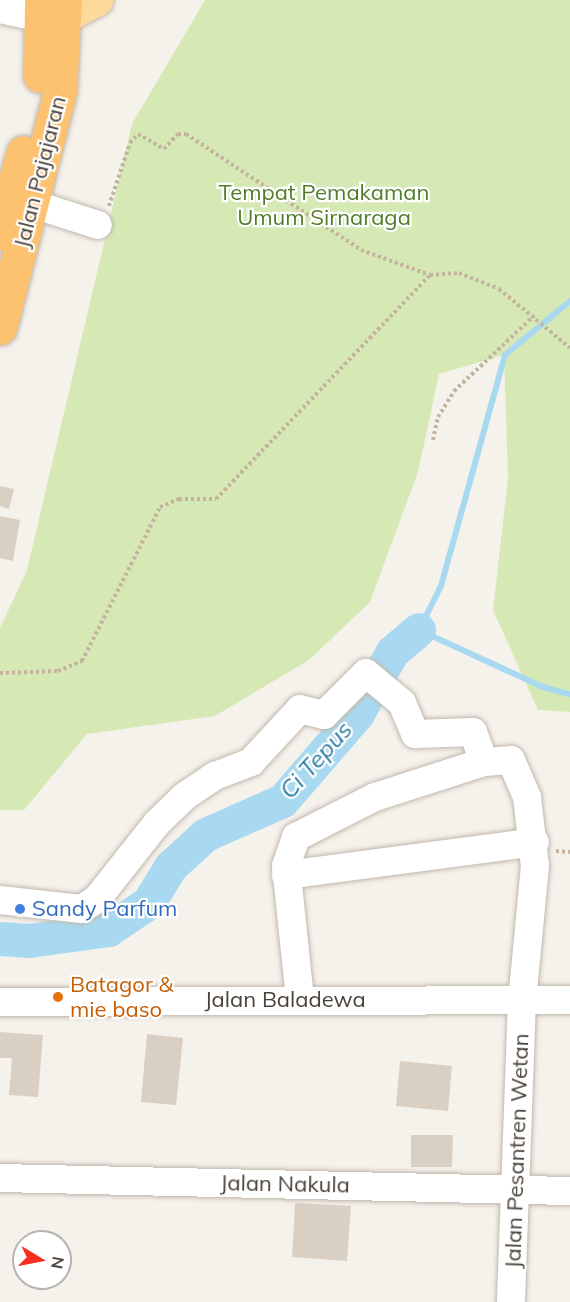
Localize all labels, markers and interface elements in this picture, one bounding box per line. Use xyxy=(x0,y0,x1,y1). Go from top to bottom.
street label: Jalan Pajajaran xyxy=(8,93,72,251)
park label: Tempat Pemakaman Umum Sirnaraga xyxy=(219,179,429,230)
water label: Ci Tepus xyxy=(274,715,358,805)
place label: Sandy Parfum xyxy=(32,896,177,922)
marker: Sandy Parfum xyxy=(13,902,27,916)
place label: Batagor & mie baso xyxy=(70,971,173,1022)
street label: Jalan Baladewa xyxy=(204,987,366,1013)
marker: Batagor & mie baso xyxy=(51,990,65,1004)
street label: Jalan Pesantren Wetan xyxy=(500,1033,534,1269)
street label: Jalan Nakula xyxy=(220,1170,350,1198)
north arrow xyxy=(12,1230,72,1290)
text: N xyxy=(47,1255,69,1270)

